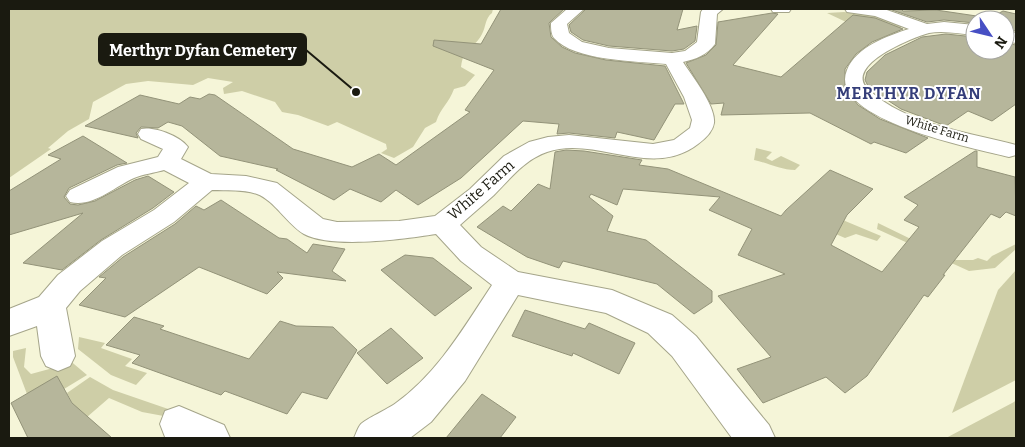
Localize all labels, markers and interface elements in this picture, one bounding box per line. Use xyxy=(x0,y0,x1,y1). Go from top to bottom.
north arrow xyxy=(965,10,1015,60)
text: N xyxy=(990,33,1010,52)
callout: Merthyr Dyfan Cemetery xyxy=(99,34,306,65)
text: Merthyr Dyfan Cemetery xyxy=(109,41,297,60)
district label: MERTHYR DYFAN xyxy=(836,84,982,103)
street label: White Farm xyxy=(903,113,971,145)
street label: White Farm xyxy=(444,156,518,224)

